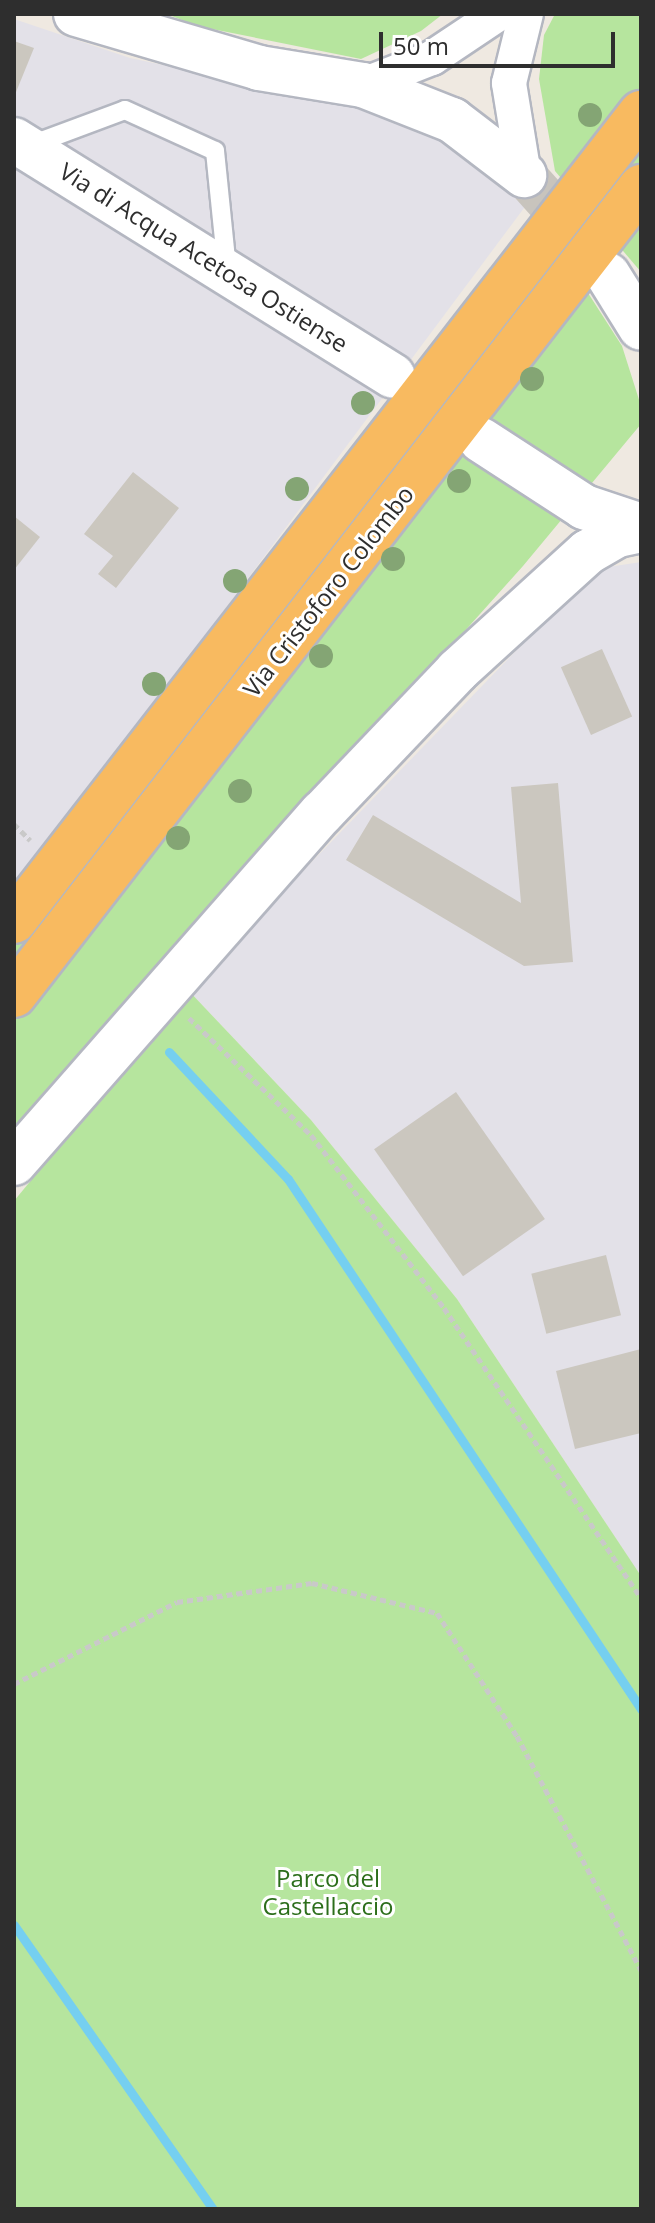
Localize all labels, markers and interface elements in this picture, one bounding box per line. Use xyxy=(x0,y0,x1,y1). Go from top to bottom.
scale bar xyxy=(383,16,619,66)
text: 50 m xyxy=(393,29,449,62)
street label: Via di Acqua Acetosa Ostiense xyxy=(55,156,353,358)
street label: Via Cristoforo Colombo xyxy=(237,480,419,702)
park label: Parco del Castellaccio xyxy=(263,1864,393,1920)

